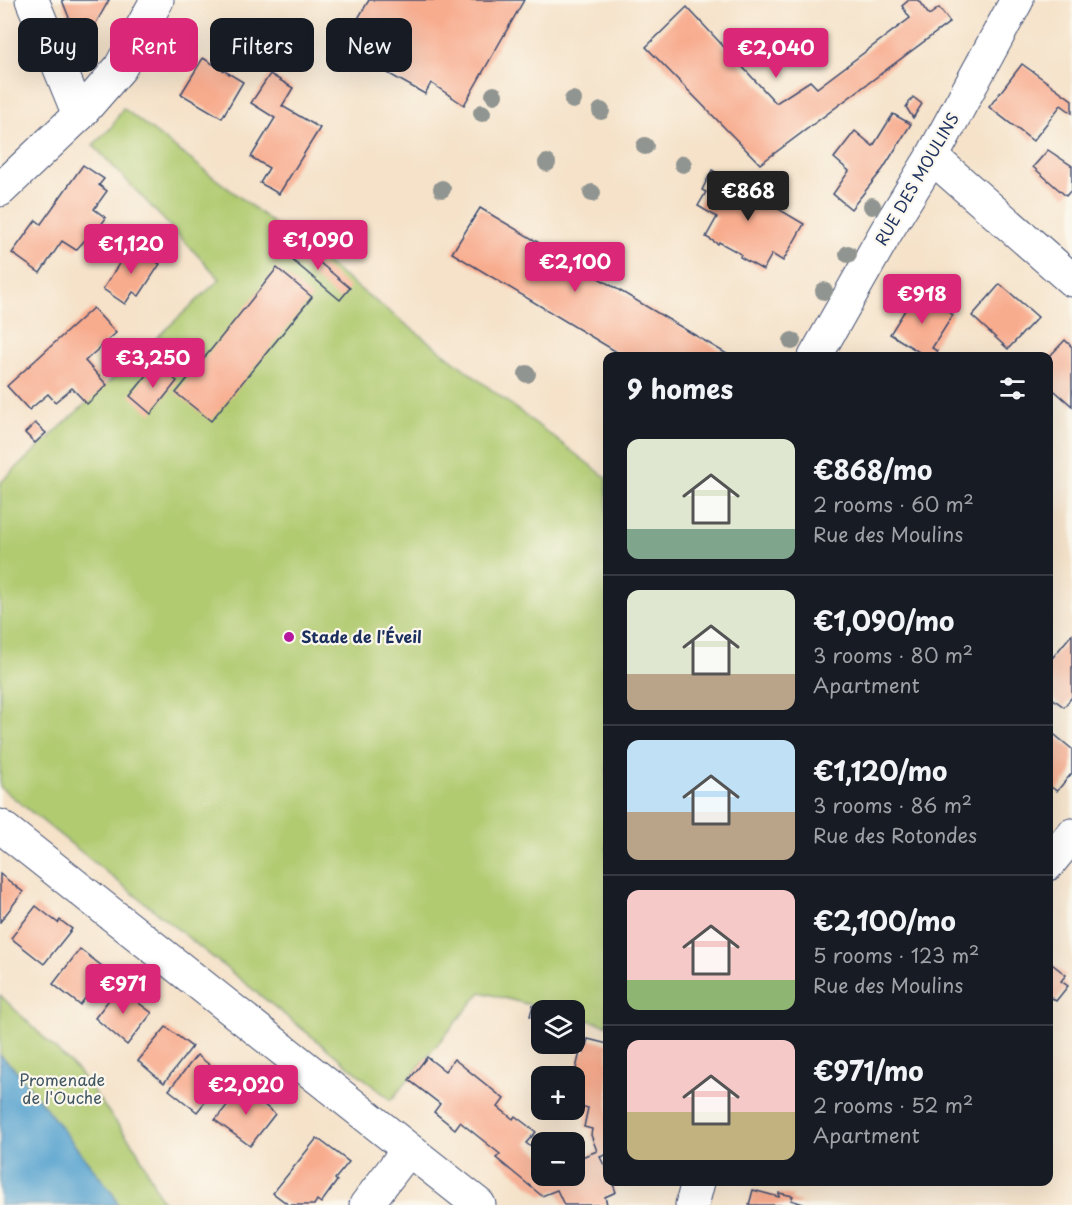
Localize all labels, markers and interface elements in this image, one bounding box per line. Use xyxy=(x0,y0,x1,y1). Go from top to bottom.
chip: Buy xyxy=(18,18,98,72)
chip: Rent xyxy=(110,18,198,72)
chip: Filters xyxy=(210,18,314,72)
chip: New xyxy=(326,18,412,72)
pin: €2,040 xyxy=(727,28,825,79)
text: €2,040 xyxy=(737,32,815,62)
street label: RUE DES MOULINS xyxy=(868,107,964,250)
pin: €868 xyxy=(712,171,784,222)
text: €868 xyxy=(721,175,775,205)
pin: €1,090 xyxy=(269,220,367,271)
pin: €1,120 xyxy=(82,224,180,275)
text: €1,090 xyxy=(282,224,354,254)
text: €1,120 xyxy=(98,228,164,258)
pin: €2,100 xyxy=(526,242,624,293)
text: €2,100 xyxy=(539,246,611,276)
pin: €918 xyxy=(886,274,958,325)
text: €918 xyxy=(897,278,947,308)
pin: €3,250 xyxy=(104,338,202,389)
text: €3,250 xyxy=(116,342,190,372)
text: 9 homes xyxy=(627,369,733,408)
icon: filters xyxy=(996,372,1029,405)
text: €868/mo xyxy=(813,450,932,489)
icon: home xyxy=(675,463,747,535)
text: 2 rooms · 60 m² xyxy=(813,489,974,519)
text: Rue des Moulins xyxy=(813,519,963,549)
text: €1,090/mo xyxy=(813,601,954,640)
icon: home xyxy=(675,614,747,686)
place label: Stade de l'Éveil xyxy=(301,624,422,648)
marker: Stade de l'Éveil xyxy=(282,630,296,644)
text: 3 rooms · 80 m² xyxy=(813,640,973,670)
text: Apartment xyxy=(813,670,920,700)
text: €1,120/mo xyxy=(813,751,947,790)
icon: home xyxy=(675,764,747,836)
text: 3 rooms · 86 m² xyxy=(813,790,972,820)
text: Rue des Rotondes xyxy=(813,820,977,850)
text: €2,100/mo xyxy=(813,901,956,940)
icon: home xyxy=(675,914,747,986)
text: 5 rooms · 123 m² xyxy=(813,940,979,970)
pin: €971 xyxy=(87,964,159,1015)
text: €971 xyxy=(99,968,147,998)
text: Rue des Moulins xyxy=(813,970,963,1000)
map controls xyxy=(531,1000,585,1186)
button: layers xyxy=(531,1000,585,1054)
text: €971/mo xyxy=(813,1051,924,1090)
icon: home xyxy=(675,1064,747,1136)
pin: €2,020 xyxy=(197,1065,295,1116)
button: + xyxy=(531,1066,585,1120)
park label: Promenade de l'Ouche xyxy=(19,1067,105,1109)
text: €2,020 xyxy=(208,1069,284,1099)
text: 2 rooms · 52 m² xyxy=(813,1090,973,1120)
text: Apartment xyxy=(813,1120,920,1150)
button: − xyxy=(531,1132,585,1186)

